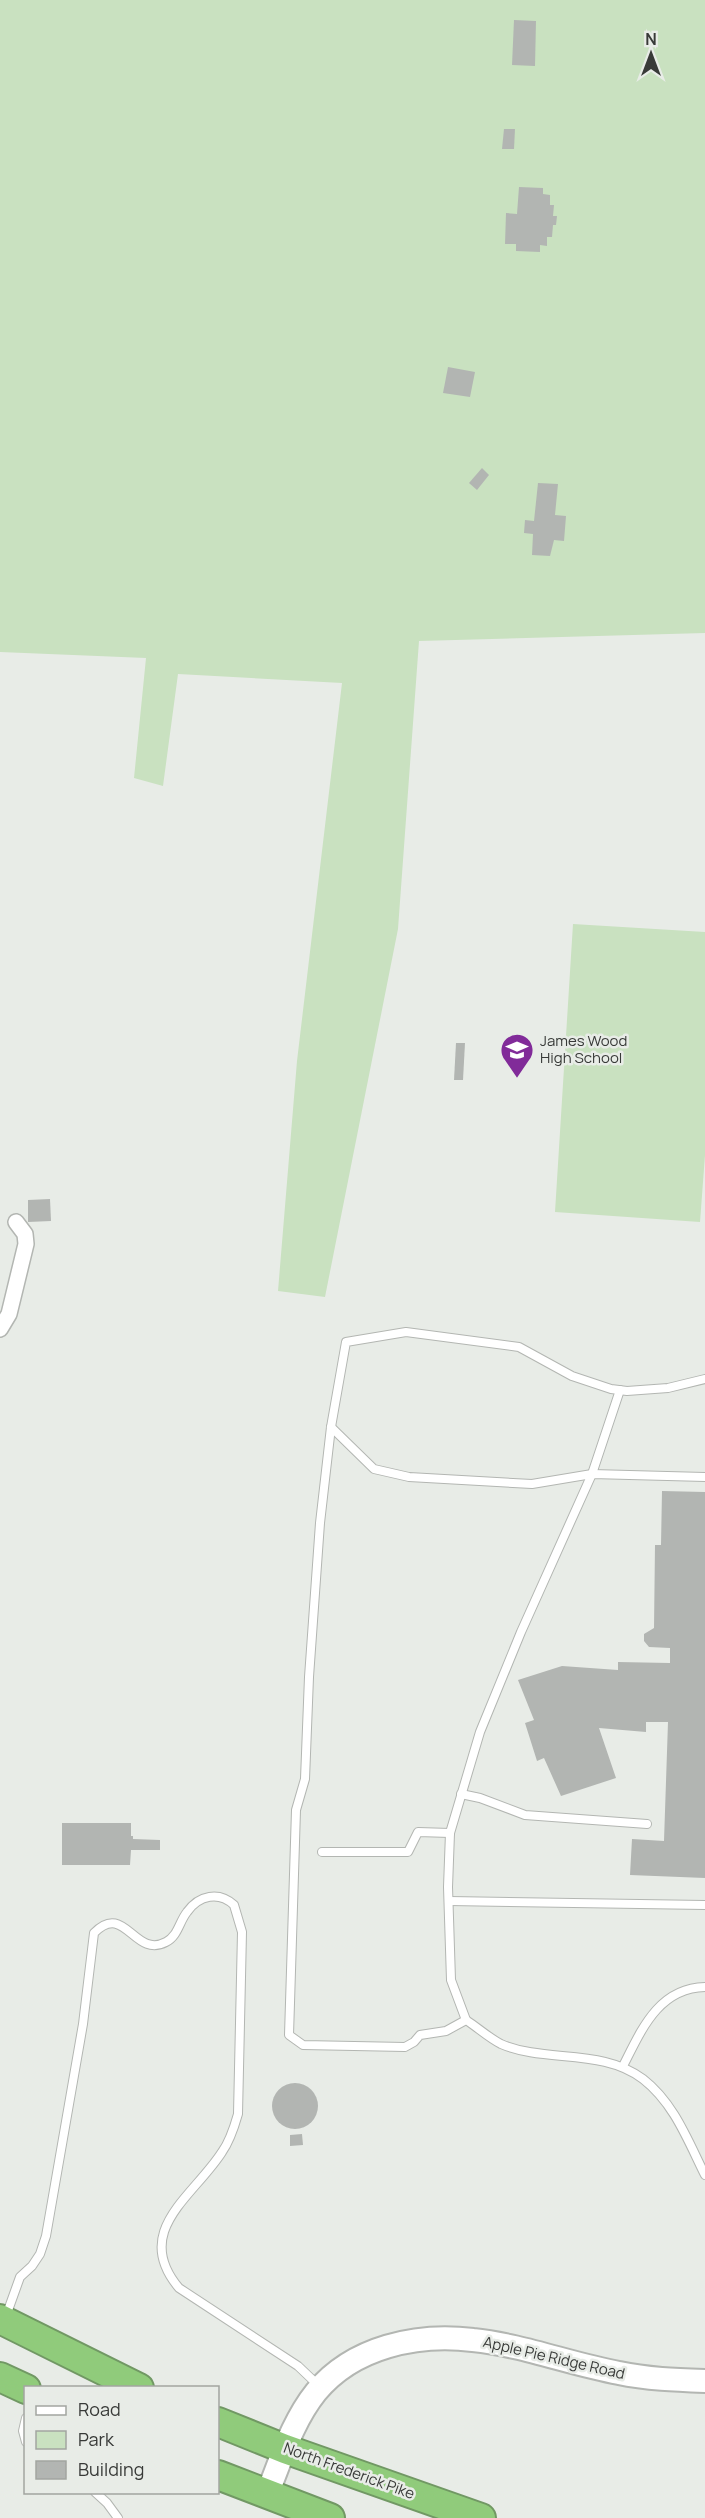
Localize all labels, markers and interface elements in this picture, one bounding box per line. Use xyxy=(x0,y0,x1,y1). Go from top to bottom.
north arrow xyxy=(621,24,681,84)
text: N xyxy=(645,28,657,50)
place label: James Wood High School xyxy=(540,1030,627,1068)
school or university icon: James Wood High School xyxy=(499,1032,535,1079)
street label: Apple Pie Ridge Road xyxy=(481,2331,627,2384)
legend xyxy=(24,2386,219,2494)
text: Road xyxy=(78,2397,121,2421)
text: Park xyxy=(78,2427,115,2451)
street label: North Frederick Pike xyxy=(281,2437,418,2504)
text: Building xyxy=(78,2457,144,2481)

